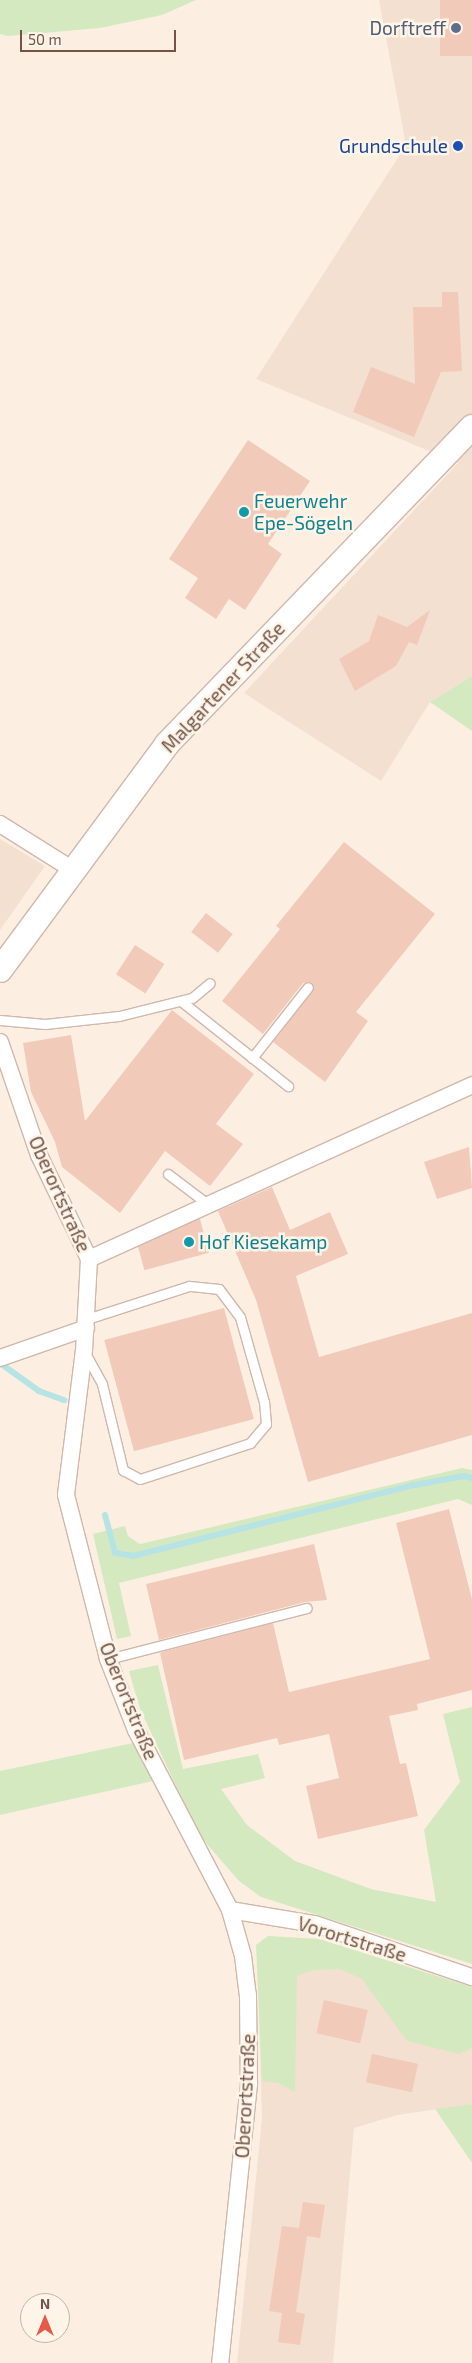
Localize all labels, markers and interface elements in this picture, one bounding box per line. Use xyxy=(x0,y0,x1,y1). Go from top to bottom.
place label: Dorftreff xyxy=(369,17,446,39)
scale bar xyxy=(22,20,179,52)
marker: Dorftreff xyxy=(450,22,462,34)
text: 50 m xyxy=(28,30,62,48)
place label: Grundschule xyxy=(339,135,448,157)
marker: Grundschule xyxy=(452,140,464,152)
place label: Feuerwehr Epe-Sögeln xyxy=(254,490,353,534)
marker: Feuerwehr Epe-Sögeln xyxy=(238,506,250,518)
street label: Malgartener Straße xyxy=(156,617,290,757)
street label: Oberortstraße xyxy=(24,1132,96,1256)
place label: Hof Kiesekamp xyxy=(199,1231,328,1253)
marker: Hof Kiesekamp xyxy=(183,1236,195,1248)
street label: Oberortstraße xyxy=(95,1639,163,1763)
street label: Vorortstraße xyxy=(295,1912,409,1966)
street label: Oberortstraße xyxy=(230,2033,260,2159)
north arrow xyxy=(20,2293,70,2343)
text: N xyxy=(40,2295,50,2312)

